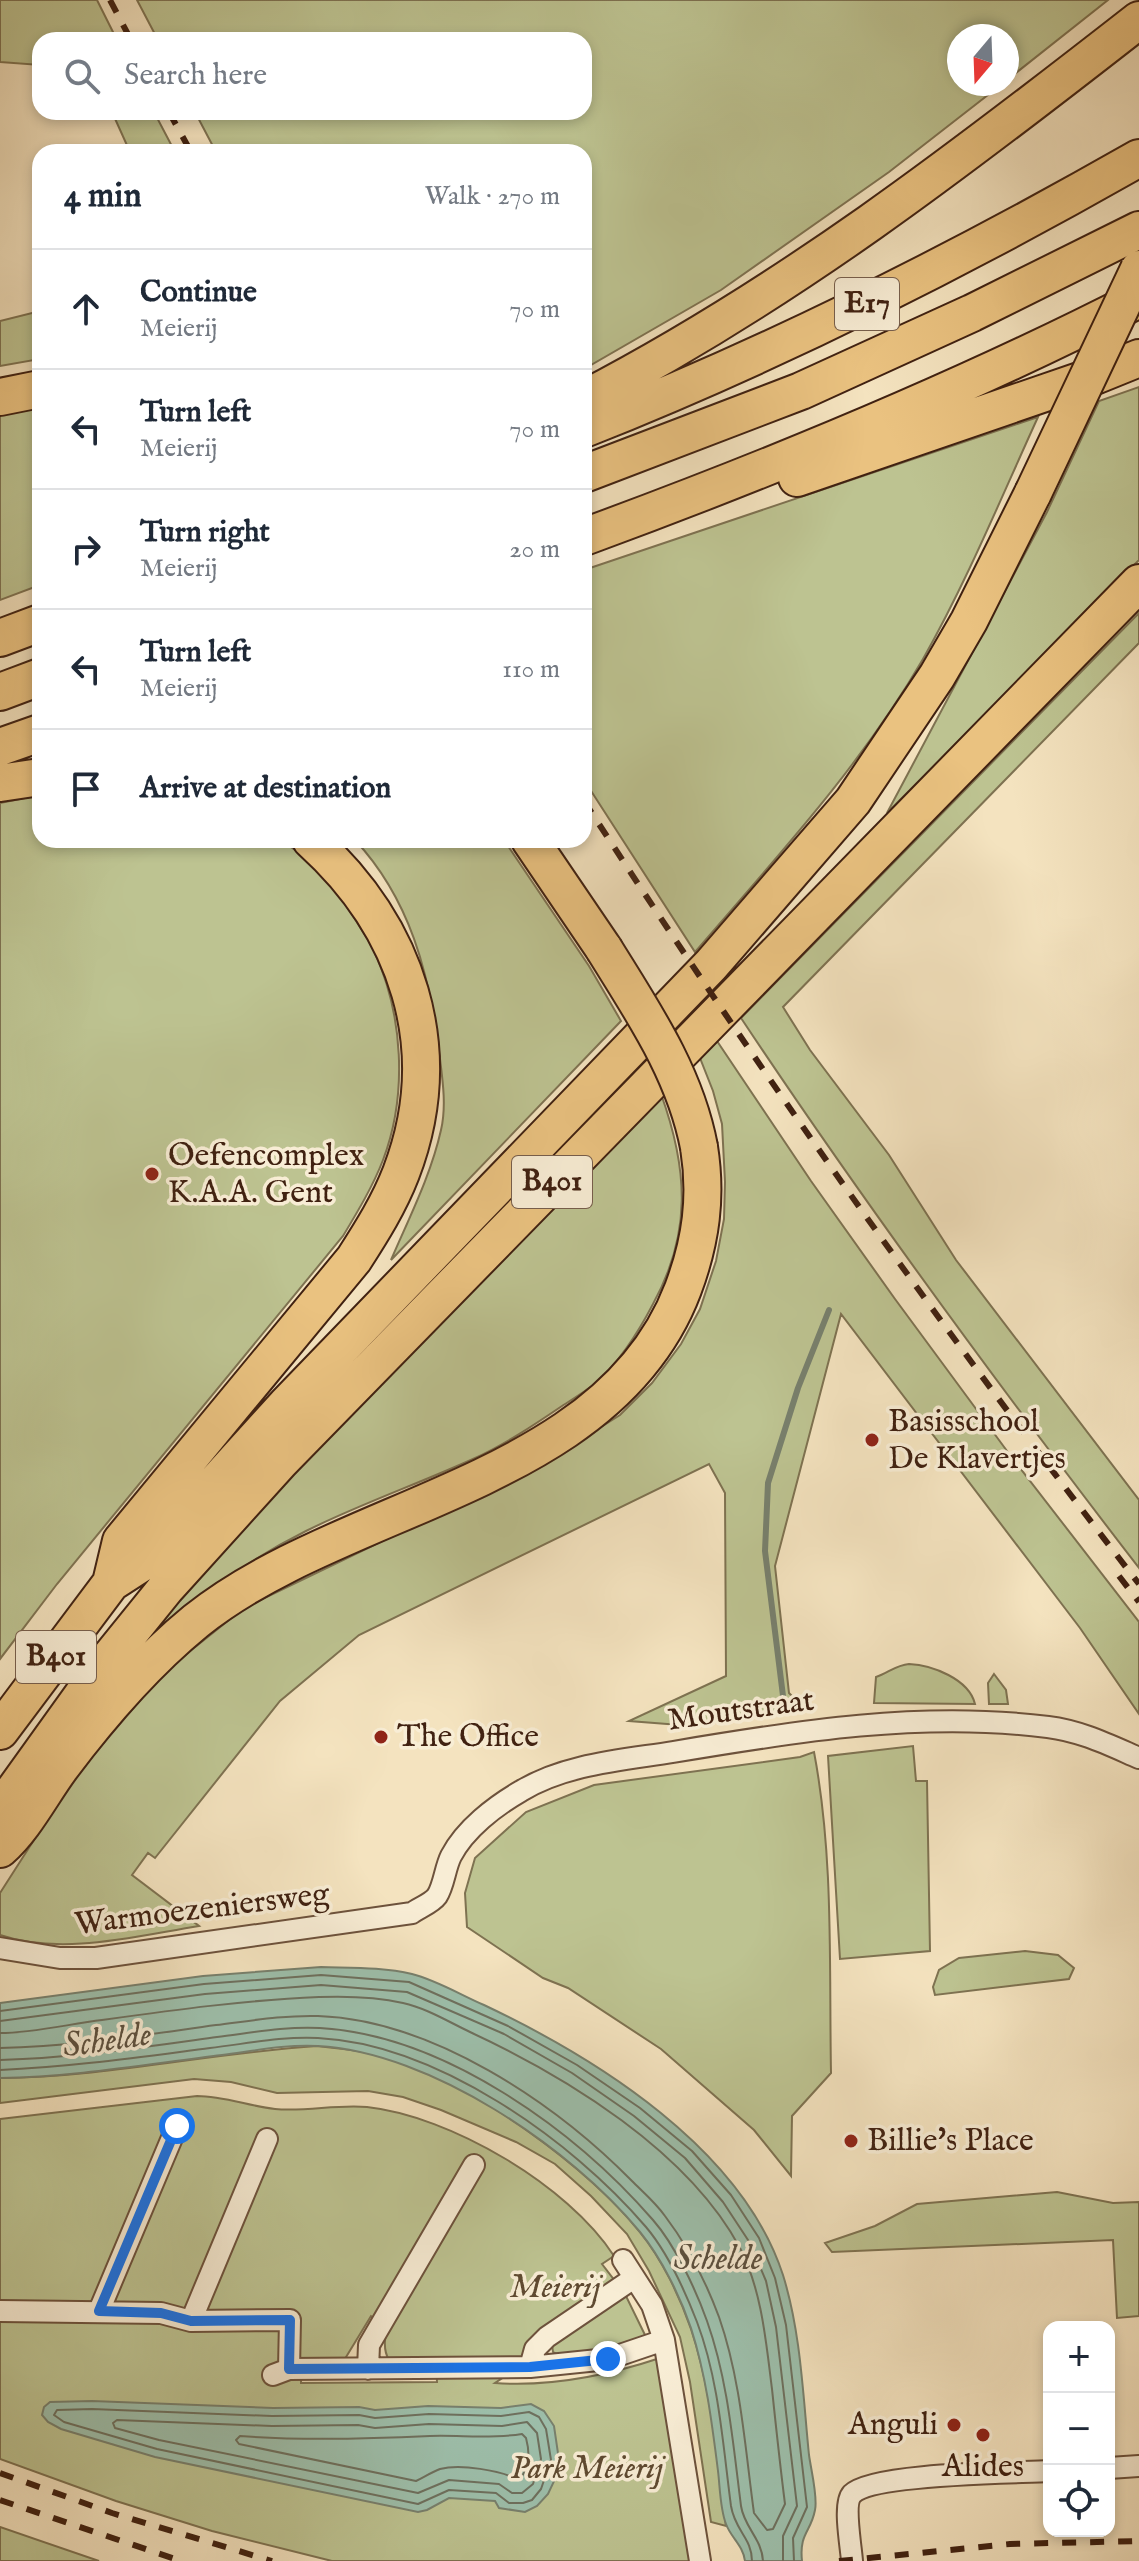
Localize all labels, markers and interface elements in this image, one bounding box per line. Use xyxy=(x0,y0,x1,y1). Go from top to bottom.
north arrow xyxy=(947,24,1019,96)
search box xyxy=(32,32,592,120)
icon: search xyxy=(60,54,104,98)
text: Search here xyxy=(124,57,267,95)
text: 4 min xyxy=(64,175,142,218)
text: Walk · 270 m xyxy=(425,180,560,213)
text: Continue xyxy=(140,274,257,312)
road number: E17 xyxy=(835,278,899,330)
icon: ahead xyxy=(64,287,108,331)
text: 70 m xyxy=(509,293,560,326)
text: Meierij xyxy=(140,312,218,345)
text: Turn left xyxy=(140,394,251,432)
icon: left xyxy=(64,407,108,451)
text: 70 m xyxy=(509,413,560,446)
text: Meierij xyxy=(140,432,218,465)
text: Turn right xyxy=(140,514,270,552)
icon: right xyxy=(64,527,108,571)
text: 20 m xyxy=(509,533,560,566)
text: Meierij xyxy=(140,552,218,585)
text: Turn left xyxy=(140,634,251,672)
icon: left xyxy=(64,647,108,691)
text: 110 m xyxy=(502,653,560,686)
text: Meierij xyxy=(140,672,218,705)
icon: arrive xyxy=(64,767,108,811)
text: Arrive at destination xyxy=(140,770,391,808)
place label: Oefencomplex K.A.A. Gent xyxy=(168,1136,364,1214)
road number: B401 xyxy=(512,1156,592,1208)
marker: Oefencomplex K.A.A. Gent xyxy=(143,1165,161,1183)
place label: Basisschool De Klavertjes xyxy=(888,1402,1066,1480)
marker: Basisschool De Klavertjes xyxy=(863,1431,881,1449)
road number: B401 xyxy=(16,1631,96,1683)
street label: Moutstraat xyxy=(665,1680,817,1742)
place label: The Office xyxy=(397,1717,539,1758)
marker: The Office xyxy=(372,1728,390,1746)
street label: Warmoezeniersweg xyxy=(72,1874,332,1946)
water label: Schelde xyxy=(60,2013,155,2068)
route start xyxy=(159,2108,195,2144)
place label: Billie's Place xyxy=(867,2121,1034,2162)
marker: Billie's Place xyxy=(842,2132,860,2150)
water label: Schelde xyxy=(674,2238,763,2281)
park label: Meierij xyxy=(510,2268,603,2309)
map controls xyxy=(1043,2321,1115,2537)
button: + xyxy=(1043,2321,1115,2393)
route end xyxy=(590,2341,626,2377)
button: − xyxy=(1043,2393,1115,2465)
place label: Anguli xyxy=(847,2405,938,2446)
marker: Anguli xyxy=(945,2416,963,2434)
marker: Alides xyxy=(974,2426,992,2444)
place label: Alides xyxy=(941,2447,1024,2488)
park label: Park Meierij xyxy=(511,2449,666,2490)
button: locate xyxy=(1043,2465,1115,2537)

